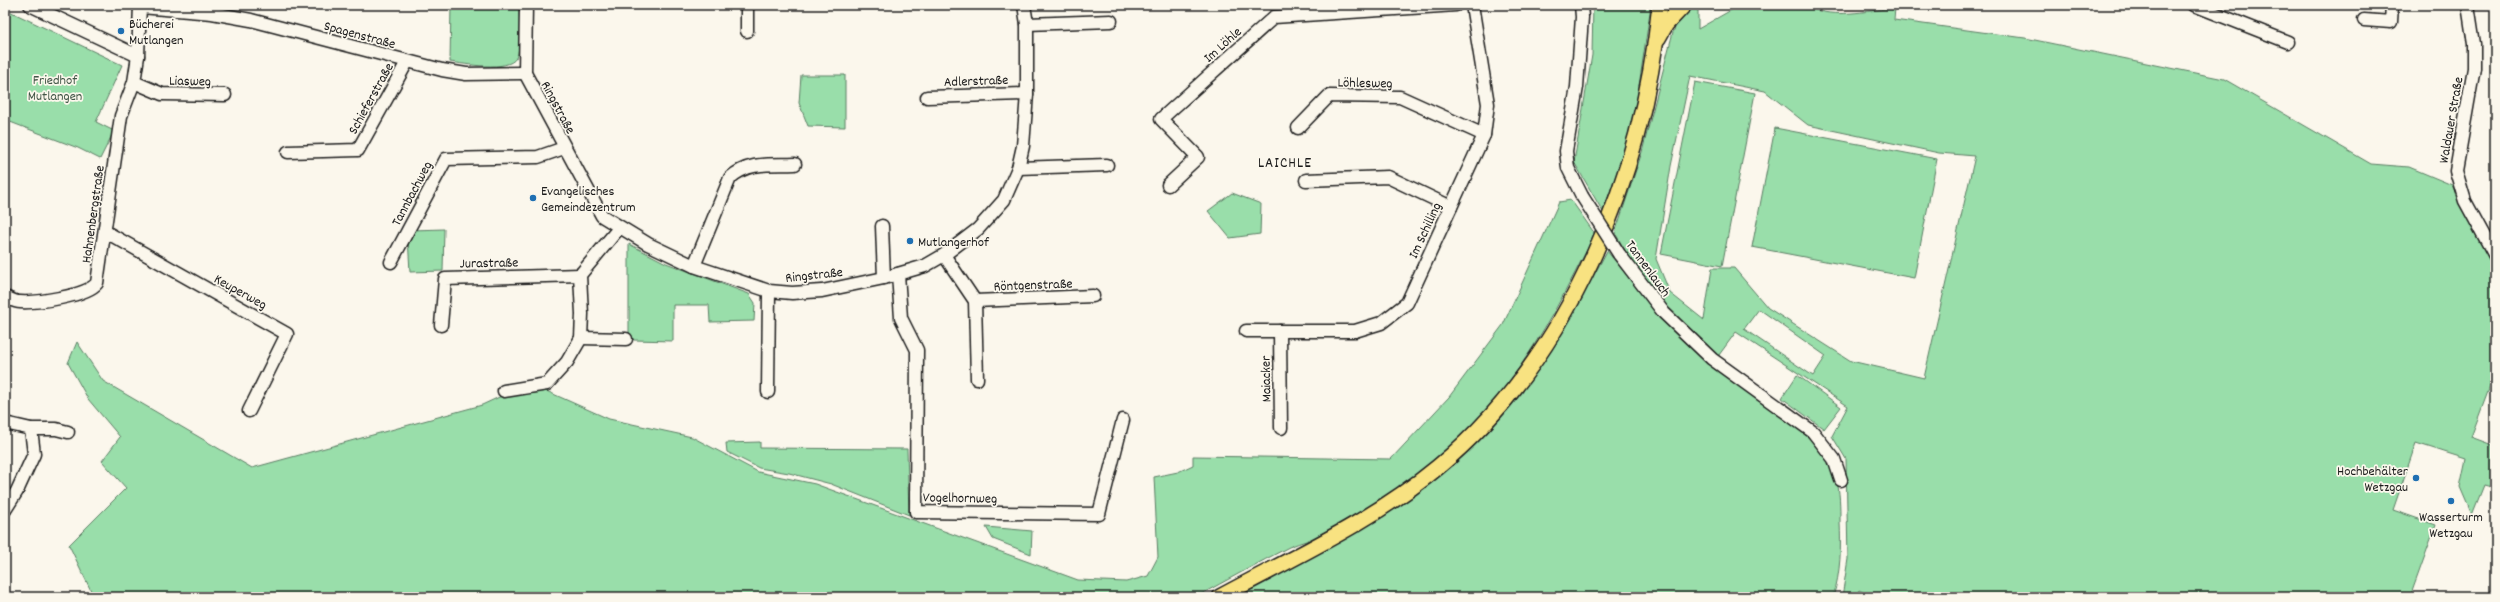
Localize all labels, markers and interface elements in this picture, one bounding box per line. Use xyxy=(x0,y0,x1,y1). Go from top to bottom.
place label: Bücherei Mutlangen xyxy=(129,15,184,51)
street label: Spagenstraße xyxy=(321,17,398,55)
street label: Im Löhle xyxy=(1200,23,1247,68)
marker: Bücherei Mutlangen xyxy=(116,26,126,36)
street label: Schieferstraße xyxy=(344,60,400,138)
park label: Friedhof Mutlangen xyxy=(28,71,82,107)
street label: Adlerstraße xyxy=(943,71,1009,93)
street label: Liasweg xyxy=(169,72,211,92)
street label: Löhlesweg xyxy=(1337,74,1393,94)
street label: Waldauer Straße xyxy=(2435,75,2469,165)
street label: Ringstraße xyxy=(535,78,580,138)
district label: LAICHLE xyxy=(1258,153,1312,175)
street label: Tannbachweg xyxy=(387,158,438,230)
street label: Hahnenbergstraße xyxy=(77,164,111,264)
place label: Evangelisches Gemeindezentrum xyxy=(541,182,636,218)
marker: Evangelisches Gemeindezentrum xyxy=(528,193,538,203)
street label: Im Schilling xyxy=(1404,200,1448,262)
place label: Mutlangerhof xyxy=(918,233,990,253)
marker: Mutlangerhof xyxy=(905,236,915,246)
street label: Tannenlauch xyxy=(1620,237,1675,302)
street label: Jurastraße xyxy=(460,253,518,275)
street label: Ringstraße xyxy=(785,263,844,289)
street label: Keuperweg xyxy=(210,270,270,316)
street label: Röntgenstraße xyxy=(993,275,1073,297)
street label: Maiacker xyxy=(1257,355,1277,402)
place label: Hochbehälter Wetzgau xyxy=(2337,462,2409,498)
marker: Hochbehälter Wetzgau xyxy=(2411,473,2421,483)
street label: Vogelhornweg xyxy=(923,488,997,510)
marker: Wasserturm Wetzgau xyxy=(2446,496,2456,506)
place label: Wasserturm Wetzgau xyxy=(2419,508,2483,544)

